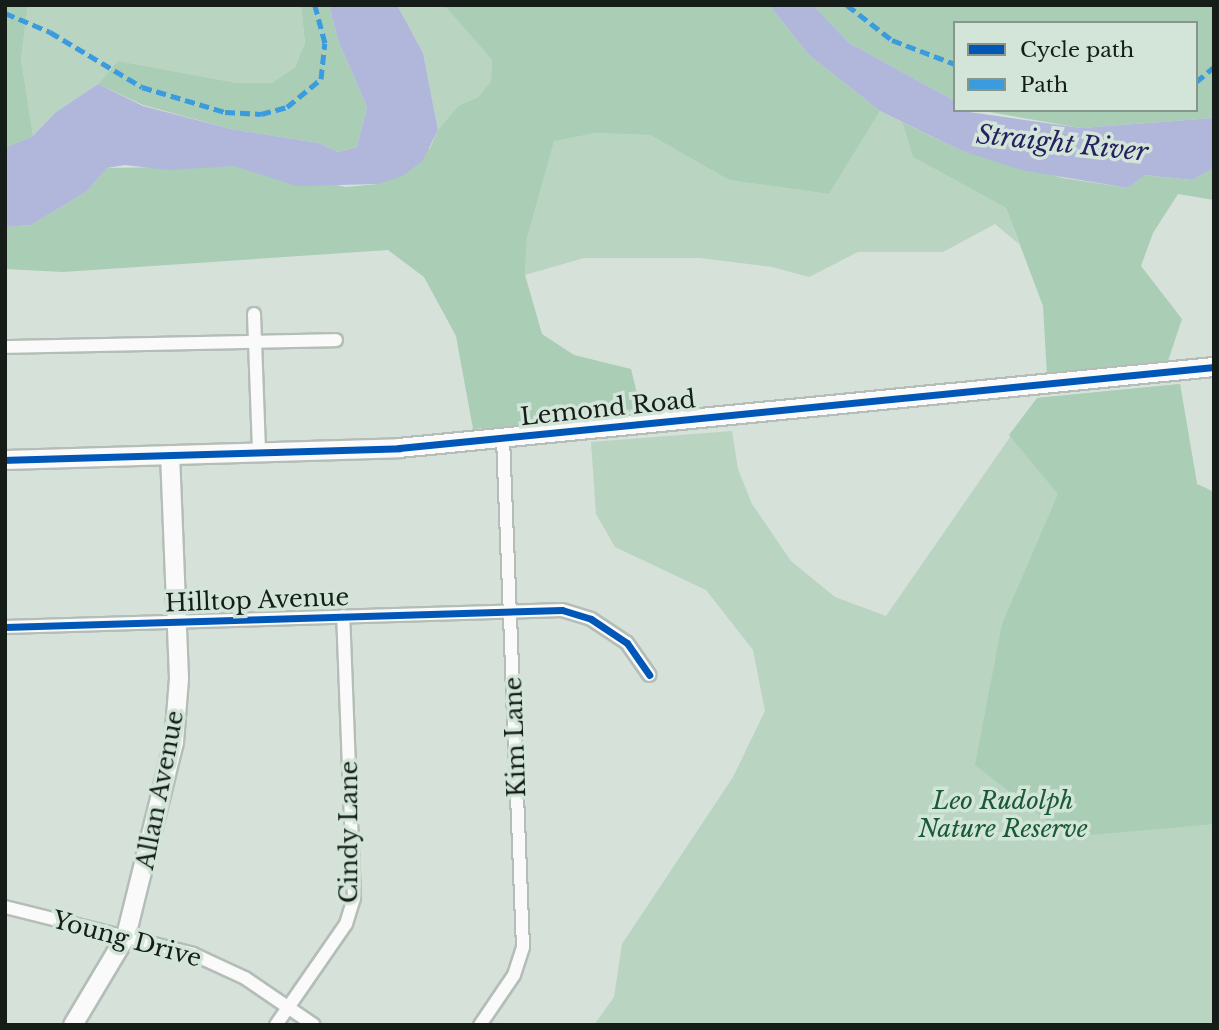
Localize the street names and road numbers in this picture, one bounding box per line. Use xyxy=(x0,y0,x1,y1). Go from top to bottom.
street label: Lemond Road xyxy=(519,384,697,432)
street label: Hilltop Avenue xyxy=(164,582,350,618)
street label: Kim Lane xyxy=(499,676,531,798)
street label: Allan Avenue xyxy=(130,708,190,872)
street label: Cindy Lane xyxy=(335,760,363,904)
street label: Young Drive xyxy=(49,905,205,973)

